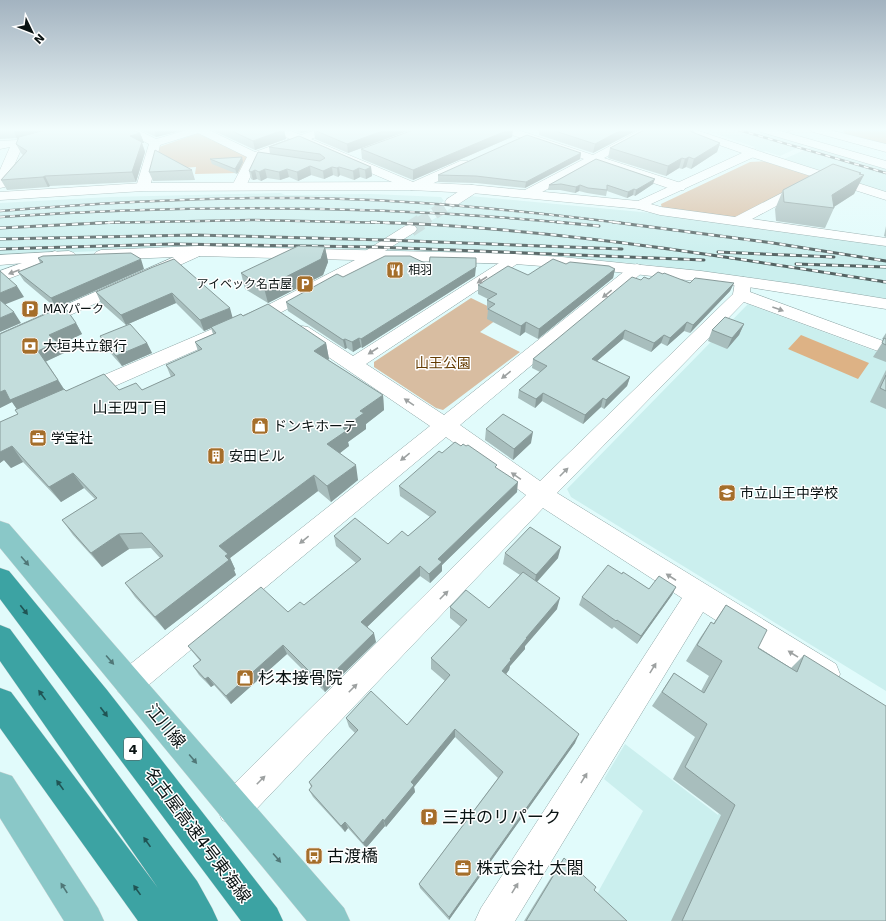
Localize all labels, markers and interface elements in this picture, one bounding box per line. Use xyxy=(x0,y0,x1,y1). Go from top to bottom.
north arrow xyxy=(12,12,52,52)
text: N xyxy=(31,31,47,46)
restaurant icon: 相羽 xyxy=(385,260,405,280)
place label: 相羽 xyxy=(408,263,432,277)
one-way arrow xyxy=(8,269,20,275)
parking icon: アイベック名古屋 xyxy=(295,274,315,294)
one-way arrow xyxy=(477,276,487,284)
place label: アイベック名古屋 xyxy=(197,277,292,291)
one-way arrow xyxy=(601,289,612,298)
parking icon: MAYパーク xyxy=(20,299,40,319)
place label: MAYパーク xyxy=(43,302,104,316)
one-way arrow xyxy=(772,306,784,312)
bank icon: 大垣共立銀行 xyxy=(20,336,40,356)
place label: 大垣共立銀行 xyxy=(43,338,127,354)
one-way arrow xyxy=(368,347,378,355)
park label: 山王公園 xyxy=(415,355,471,371)
one-way arrow xyxy=(500,371,511,380)
one-way arrow xyxy=(403,398,414,406)
district label: 山王四丁目 xyxy=(92,399,168,417)
shop icon: ドンキホーテ xyxy=(250,416,270,436)
place label: ドンキホーテ xyxy=(273,418,357,434)
office icon: 学宝社 xyxy=(28,428,48,448)
place label: 学宝社 xyxy=(51,430,93,446)
building icon: 安田ビル xyxy=(206,446,226,466)
place label: 安田ビル xyxy=(229,448,285,464)
one-way arrow xyxy=(399,453,410,462)
one-way arrow xyxy=(559,467,569,477)
one-way arrow xyxy=(510,472,521,480)
school or university icon: 市立山王中学校 xyxy=(717,483,737,503)
place label: 市立山王中学校 xyxy=(740,485,838,501)
one-way arrow xyxy=(299,535,310,544)
one-way arrow xyxy=(21,555,30,566)
one-way arrow xyxy=(665,574,677,581)
one-way arrow xyxy=(439,590,449,600)
one-way arrow xyxy=(20,604,28,615)
one-way arrow xyxy=(788,650,798,658)
one-way arrow xyxy=(105,654,114,665)
one-way arrow xyxy=(650,662,657,674)
shop icon: 杉本接骨院 xyxy=(235,668,255,688)
place label: 杉本接骨院 xyxy=(258,668,343,688)
one-way arrow xyxy=(348,683,358,693)
one-way arrow xyxy=(38,689,46,700)
street label: 江川線 xyxy=(142,700,190,752)
one-way arrow xyxy=(100,707,109,718)
road number: 4 xyxy=(124,738,142,760)
one-way arrow xyxy=(189,754,198,765)
street label: 名古屋高速4号東海線 xyxy=(141,764,255,906)
one-way arrow xyxy=(581,772,588,784)
one-way arrow xyxy=(257,775,266,785)
one-way arrow xyxy=(56,780,64,790)
parking icon: 三井のリパーク xyxy=(419,807,439,827)
place label: 三井のリパーク xyxy=(442,807,561,827)
one-way arrow xyxy=(143,836,151,847)
bus stop icon: 古渡橋 xyxy=(304,846,324,866)
place label: 古渡橋 xyxy=(327,846,378,866)
one-way arrow xyxy=(273,853,282,864)
office icon: 株式会社 太閤 xyxy=(453,858,473,878)
place label: 株式会社 太閤 xyxy=(476,858,583,878)
one-way arrow xyxy=(60,883,68,893)
one-way arrow xyxy=(511,883,519,893)
one-way arrow xyxy=(133,884,141,895)

